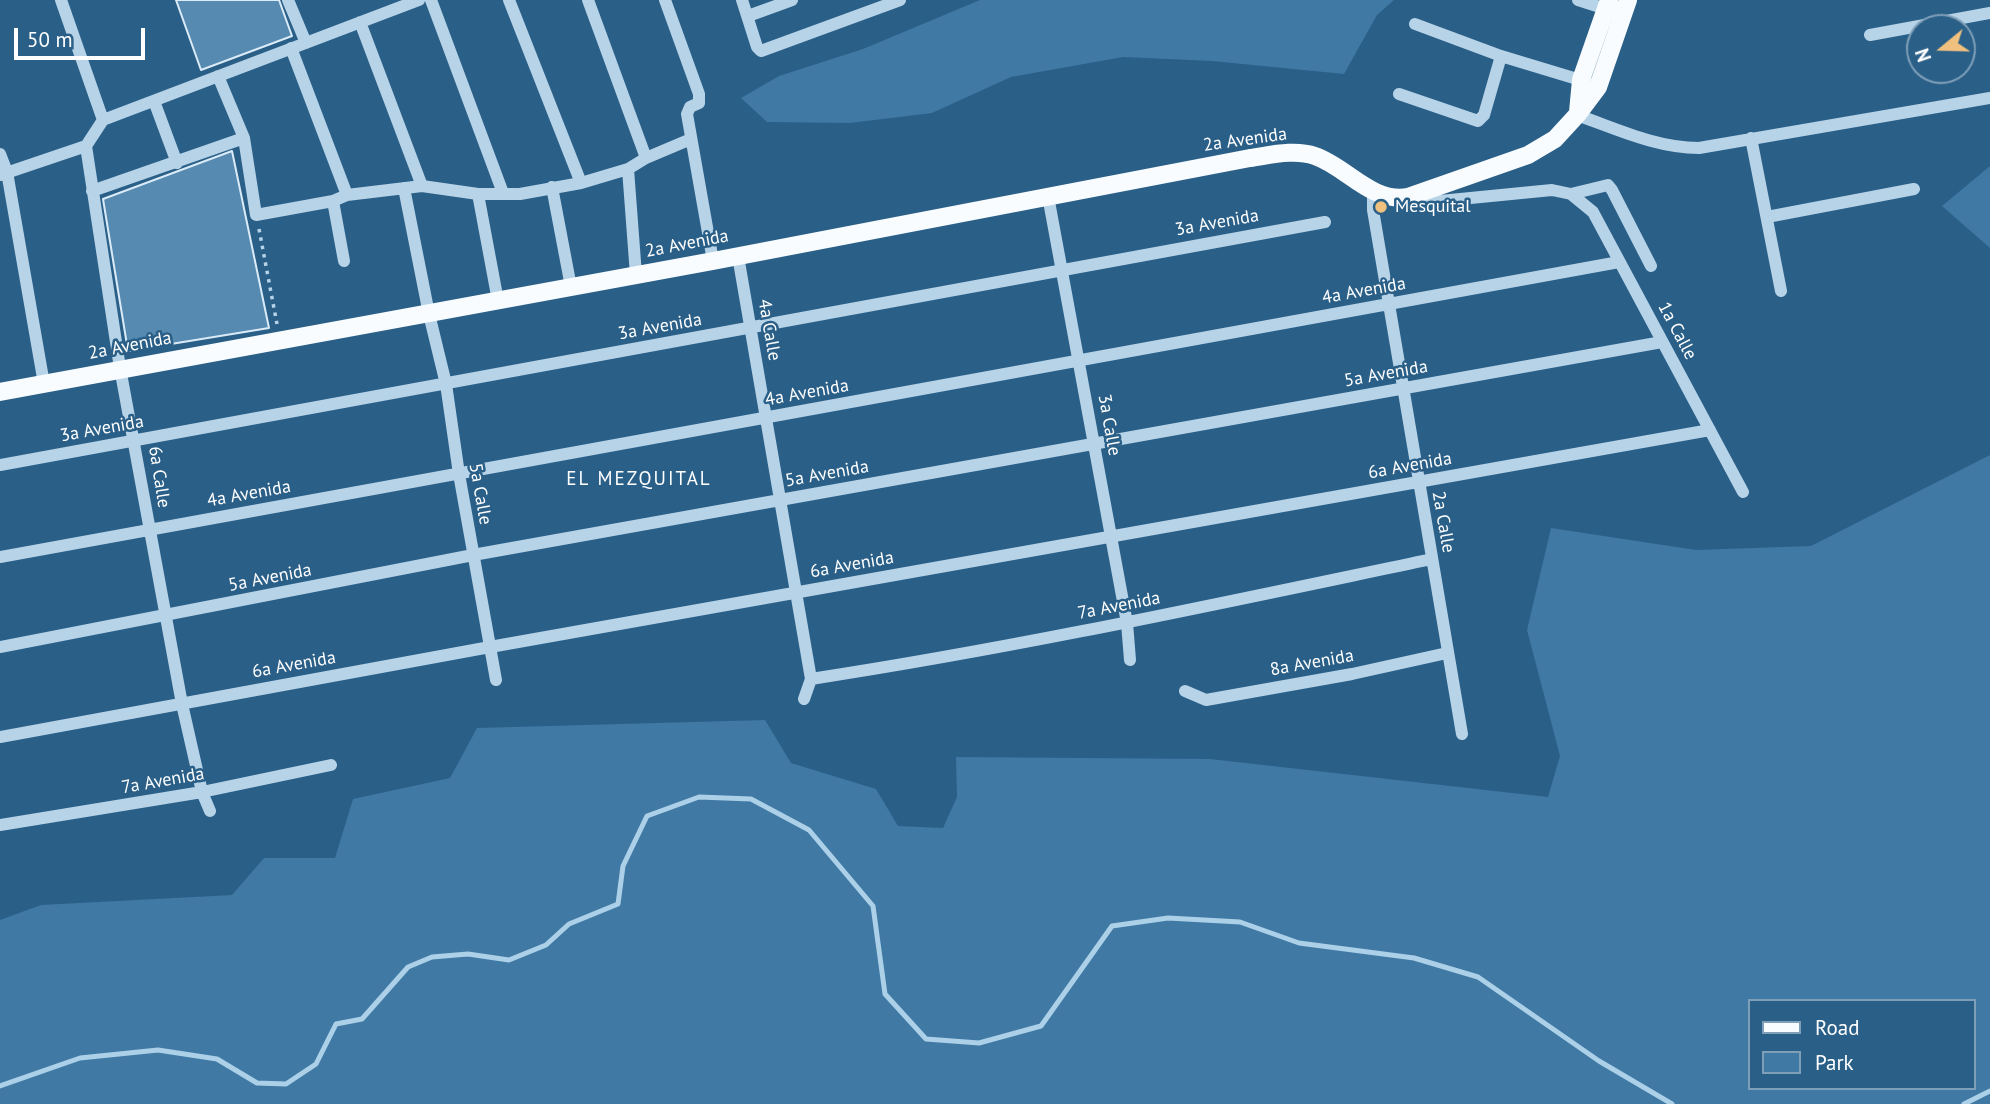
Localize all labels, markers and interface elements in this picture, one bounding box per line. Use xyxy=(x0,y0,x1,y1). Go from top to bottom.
scale bar xyxy=(18,14,149,58)
north arrow xyxy=(1906,14,1976,84)
text: 50 m xyxy=(27,26,73,53)
text: N xyxy=(1910,45,1936,65)
street label: 2a Avenida xyxy=(1202,123,1288,157)
place label: Mesquital xyxy=(1395,196,1470,218)
marker: Mesquital xyxy=(1373,199,1389,215)
street label: 3a Avenida xyxy=(1174,205,1260,241)
street label: 2a Avenida xyxy=(644,225,730,263)
street label: 4a Avenida xyxy=(1321,273,1407,309)
street label: 4a Calle xyxy=(753,298,785,362)
street label: 1a Calle xyxy=(1653,299,1701,363)
street label: 3a Avenida xyxy=(617,309,703,345)
street label: 2a Avenida xyxy=(87,327,173,365)
street label: 5a Avenida xyxy=(1343,356,1429,392)
street label: 4a Avenida xyxy=(764,375,850,411)
street label: 3a Calle xyxy=(1093,393,1125,457)
street label: 3a Avenida xyxy=(59,411,145,447)
street label: 6a Calle xyxy=(143,445,175,509)
street label: 6a Avenida xyxy=(1367,448,1453,484)
street label: 5a Avenida xyxy=(784,456,870,492)
street label: 5a Calle xyxy=(464,462,496,526)
district label: EL MEZQUITAL xyxy=(568,469,710,491)
street label: 4a Avenida xyxy=(206,476,292,512)
street label: 2a Calle xyxy=(1427,490,1459,554)
street label: 6a Avenida xyxy=(809,547,895,583)
street label: 5a Avenida xyxy=(227,559,313,597)
street label: 7a Avenida xyxy=(1076,587,1162,625)
street label: 8a Avenida xyxy=(1269,645,1355,681)
street label: 6a Avenida xyxy=(251,647,337,683)
street label: 7a Avenida xyxy=(120,763,206,799)
legend xyxy=(1748,999,1976,1090)
text: Road xyxy=(1815,1014,1859,1041)
text: Park xyxy=(1815,1049,1854,1076)

